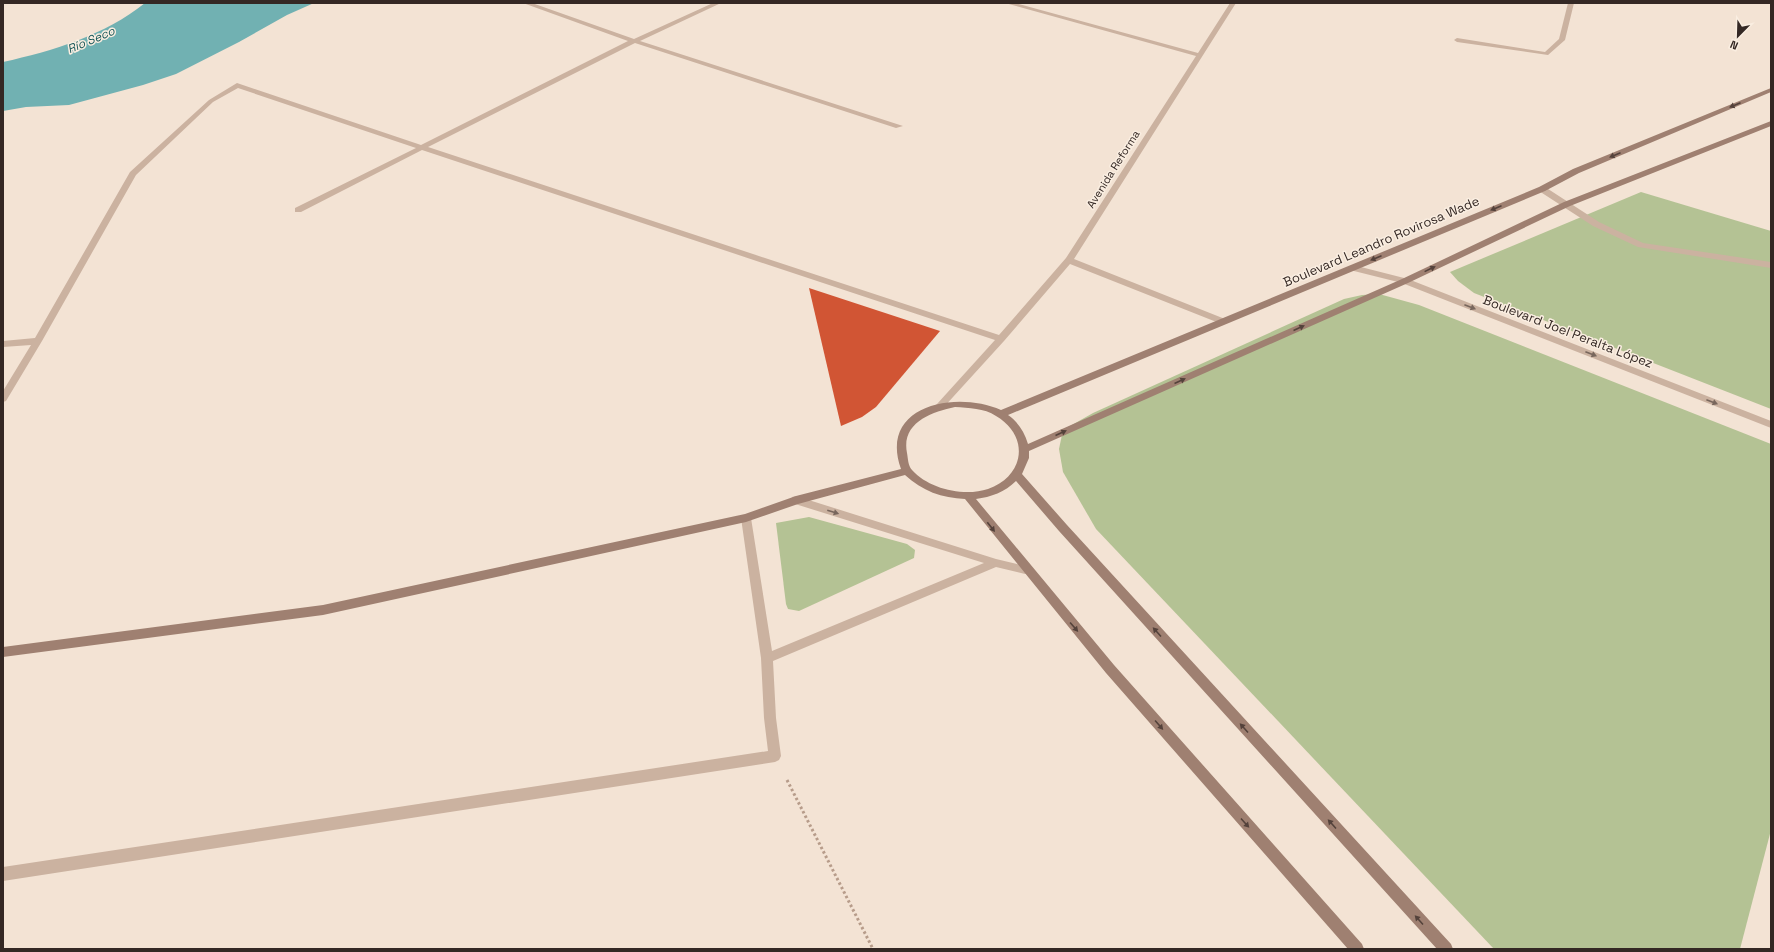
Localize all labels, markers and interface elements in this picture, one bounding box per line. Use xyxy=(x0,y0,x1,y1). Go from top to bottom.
north arrow xyxy=(1718,16,1758,56)
water label: Río Seco xyxy=(65,23,118,57)
text: N xyxy=(1728,37,1740,53)
one-way arrow xyxy=(1729,101,1741,108)
street label: Avenida Reforma xyxy=(1083,127,1143,211)
one-way arrow xyxy=(1610,152,1621,158)
street label: Boulevard Leandro Rovirosa Wade xyxy=(1281,192,1482,291)
one-way arrow xyxy=(1491,205,1502,211)
one-way arrow xyxy=(1371,255,1382,261)
one-way arrow xyxy=(1425,266,1436,272)
street label: Boulevard Joel Peralta López xyxy=(1480,291,1655,372)
one-way arrow xyxy=(1464,304,1476,310)
one-way arrow xyxy=(1293,325,1304,331)
one-way arrow xyxy=(1585,352,1597,358)
one-way arrow xyxy=(1174,377,1186,383)
one-way arrow xyxy=(1706,399,1718,405)
one-way arrow xyxy=(1055,430,1067,436)
one-way arrow xyxy=(827,509,839,515)
one-way arrow xyxy=(987,521,996,532)
one-way arrow xyxy=(1070,622,1079,632)
one-way arrow xyxy=(1153,627,1162,636)
one-way arrow xyxy=(1154,720,1163,731)
one-way arrow xyxy=(1240,723,1249,733)
one-way arrow xyxy=(1240,818,1250,828)
one-way arrow xyxy=(1327,819,1337,829)
one-way arrow xyxy=(1415,915,1424,925)

